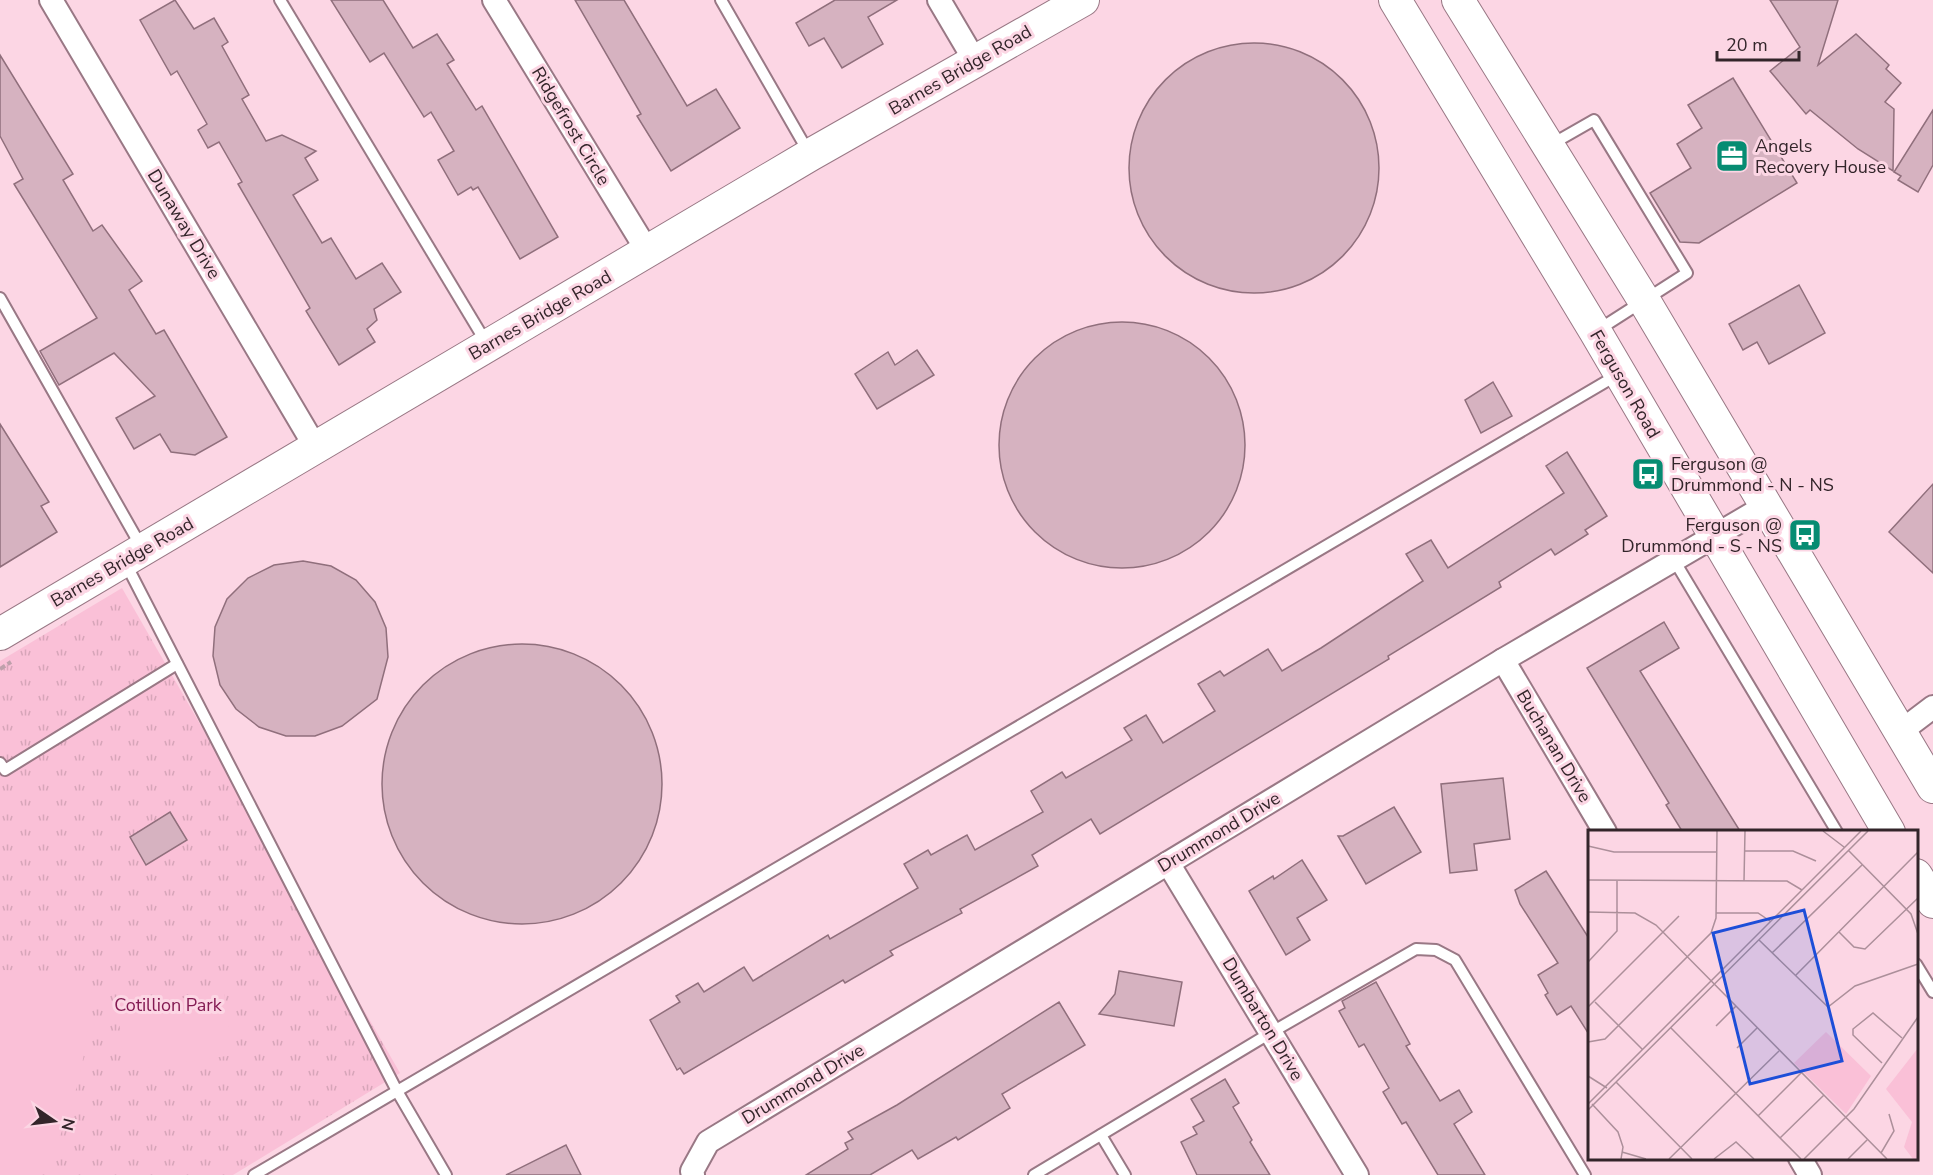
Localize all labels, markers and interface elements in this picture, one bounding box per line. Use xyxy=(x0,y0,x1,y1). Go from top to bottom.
street label: Barnes Bridge Road xyxy=(884,19,1036,121)
scale bar xyxy=(1717,24,1800,62)
text: 20 m xyxy=(1726,33,1768,57)
street label: Ridgefrost Circle xyxy=(526,62,616,190)
place label: Angels Recovery House xyxy=(1755,134,1886,179)
office icon: Angels Recovery House xyxy=(1714,138,1750,174)
street label: Dunaway Drive xyxy=(142,165,226,283)
street label: Barnes Bridge Road xyxy=(464,264,616,366)
street label: Ferguson Road xyxy=(1584,325,1666,443)
place label: Ferguson @ Drummond - N - NS xyxy=(1671,452,1834,497)
bus stop icon: Ferguson @ Drummond - N - NS xyxy=(1630,456,1666,492)
street label: Barnes Bridge Road xyxy=(46,511,198,613)
place label: Ferguson @ Drummond - S - NS xyxy=(1621,513,1782,558)
bus stop icon: Ferguson @ Drummond - S - NS xyxy=(1787,517,1823,553)
street label: Buchanan Drive xyxy=(1511,685,1597,807)
street label: Drummond Drive xyxy=(1153,786,1285,878)
inset map xyxy=(1588,830,1918,1160)
street label: Dumbarton Drive xyxy=(1217,953,1309,1085)
park label: Cotillion Park xyxy=(114,993,223,1017)
street label: Drummond Drive xyxy=(737,1038,869,1130)
north arrow xyxy=(24,1091,84,1151)
text: N xyxy=(55,1116,80,1133)

